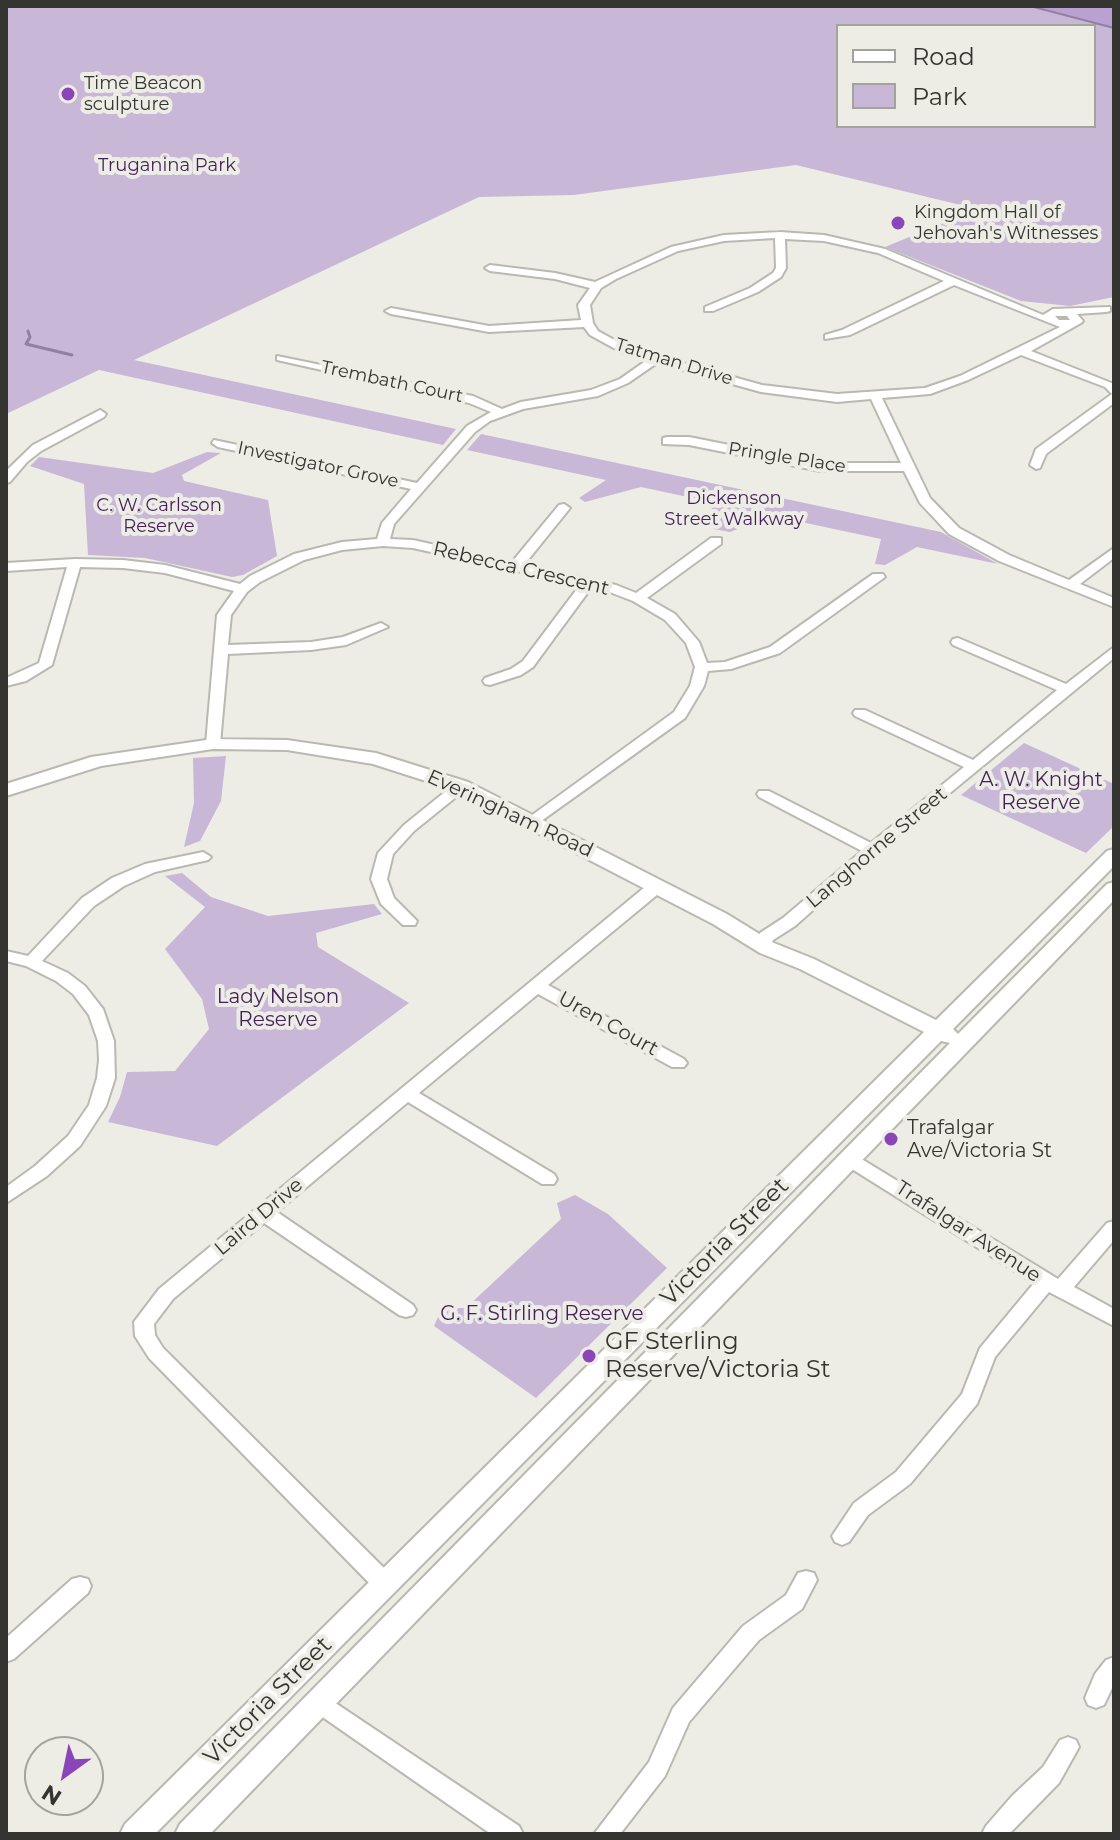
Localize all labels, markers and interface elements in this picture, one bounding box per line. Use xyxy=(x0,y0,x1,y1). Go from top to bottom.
legend xyxy=(836,24,1096,128)
text: Road xyxy=(912,42,975,71)
place label: Time Beacon sculpture xyxy=(84,73,202,116)
text: Park xyxy=(912,82,967,111)
marker: Time Beacon sculpture xyxy=(59,85,77,103)
park label: Truganina Park xyxy=(98,155,236,177)
place label: Kingdom Hall of Jehovah's Witnesses xyxy=(914,202,1098,244)
marker: Kingdom Hall of Jehovah's Witnesses xyxy=(889,214,907,232)
street label: Tatman Drive xyxy=(613,334,735,390)
street label: Trembath Court xyxy=(319,356,465,408)
street label: Investigator Grove xyxy=(235,437,401,493)
street label: Pringle Place xyxy=(727,438,847,478)
park label: Dickenson Street Walkway xyxy=(664,488,804,530)
park label: C. W. Carlsson Reserve xyxy=(96,495,222,538)
street label: Rebecca Crescent xyxy=(431,537,611,601)
street label: Everingham Road xyxy=(423,765,597,863)
park label: A. W. Knight Reserve xyxy=(979,768,1103,815)
street label: Langhorne Street xyxy=(802,782,952,914)
park label: Lady Nelson Reserve xyxy=(217,985,339,1032)
street label: Uren Court xyxy=(554,987,662,1061)
place label: Trafalgar Ave/Victoria St xyxy=(907,1116,1052,1163)
marker: Trafalgar Ave/Victoria St xyxy=(882,1130,900,1148)
street label: Victoria Street xyxy=(655,1172,795,1312)
street label: Laird Drive xyxy=(210,1173,308,1261)
street label: Trafalgar Avenue xyxy=(891,1176,1045,1288)
park label: G. F. Stirling Reserve xyxy=(440,1302,644,1326)
place label: GF Sterling Reserve/Victoria St xyxy=(605,1328,831,1384)
marker: GF Sterling Reserve/Victoria St xyxy=(580,1347,598,1365)
street label: Victoria Street xyxy=(198,1631,338,1771)
north arrow xyxy=(24,1736,104,1816)
text: N xyxy=(37,1779,67,1811)

